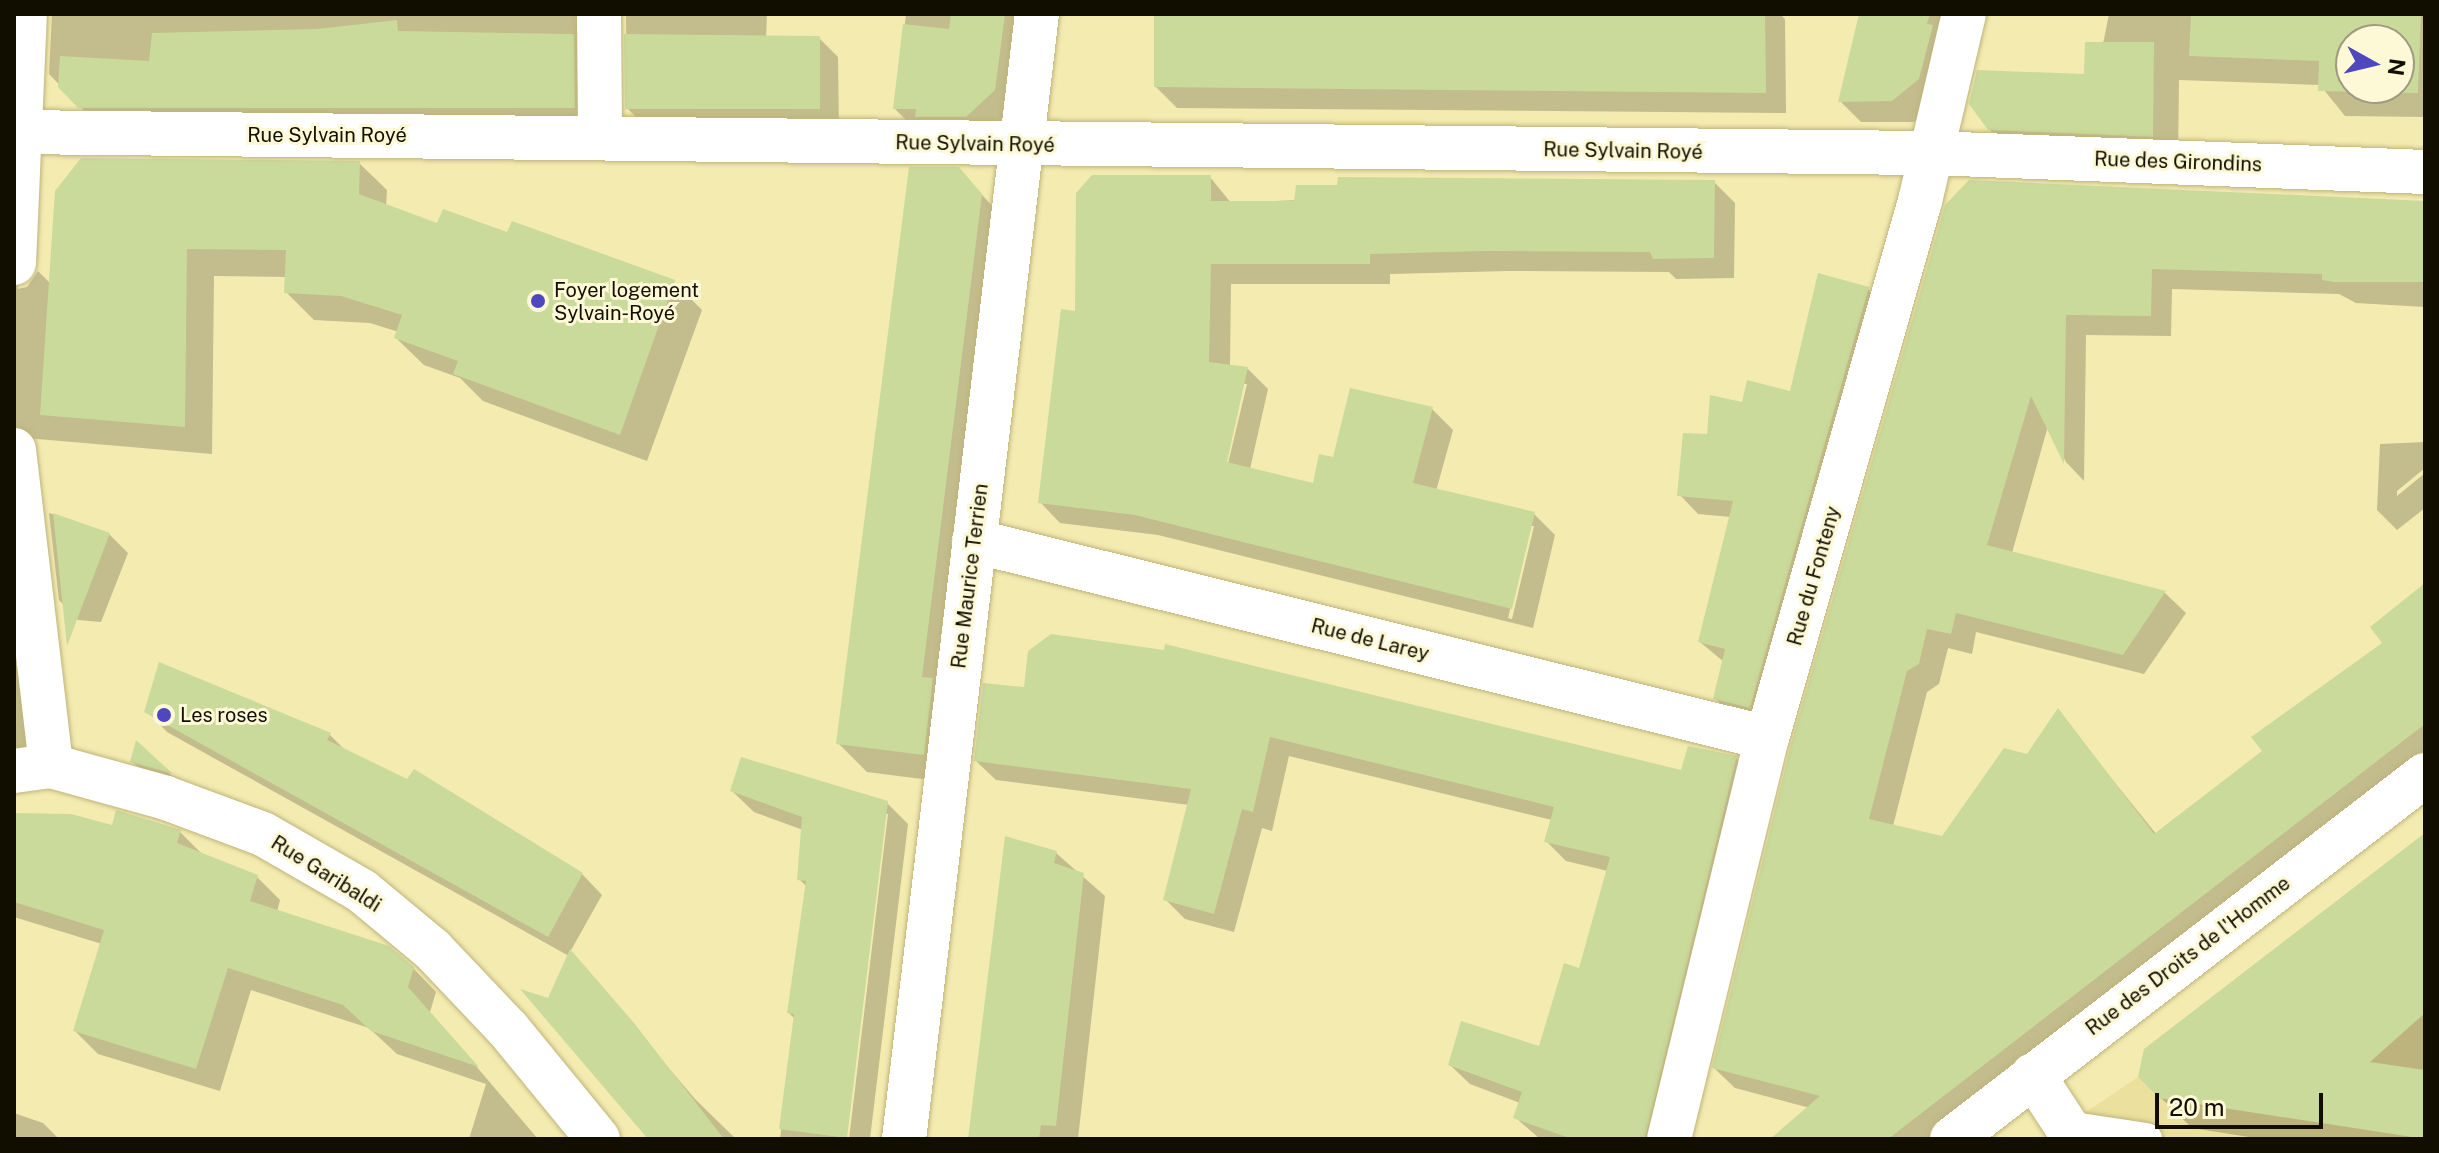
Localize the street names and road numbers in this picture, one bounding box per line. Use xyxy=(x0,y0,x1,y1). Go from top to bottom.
street label: Rue Sylvain Royé xyxy=(247,123,407,147)
street label: Rue Sylvain Royé xyxy=(895,131,1055,157)
street label: Rue Sylvain Royé xyxy=(1543,138,1703,164)
street label: Rue des Girondins xyxy=(2093,147,2263,177)
street label: Rue Maurice Terrien xyxy=(947,482,993,670)
street label: Rue du Fonteny xyxy=(1783,503,1845,649)
street label: Rue de Larey xyxy=(1308,614,1432,666)
street label: Rue Garibaldi xyxy=(267,831,385,917)
street label: Rue des Droits de l'Homme xyxy=(2081,871,2295,1041)

